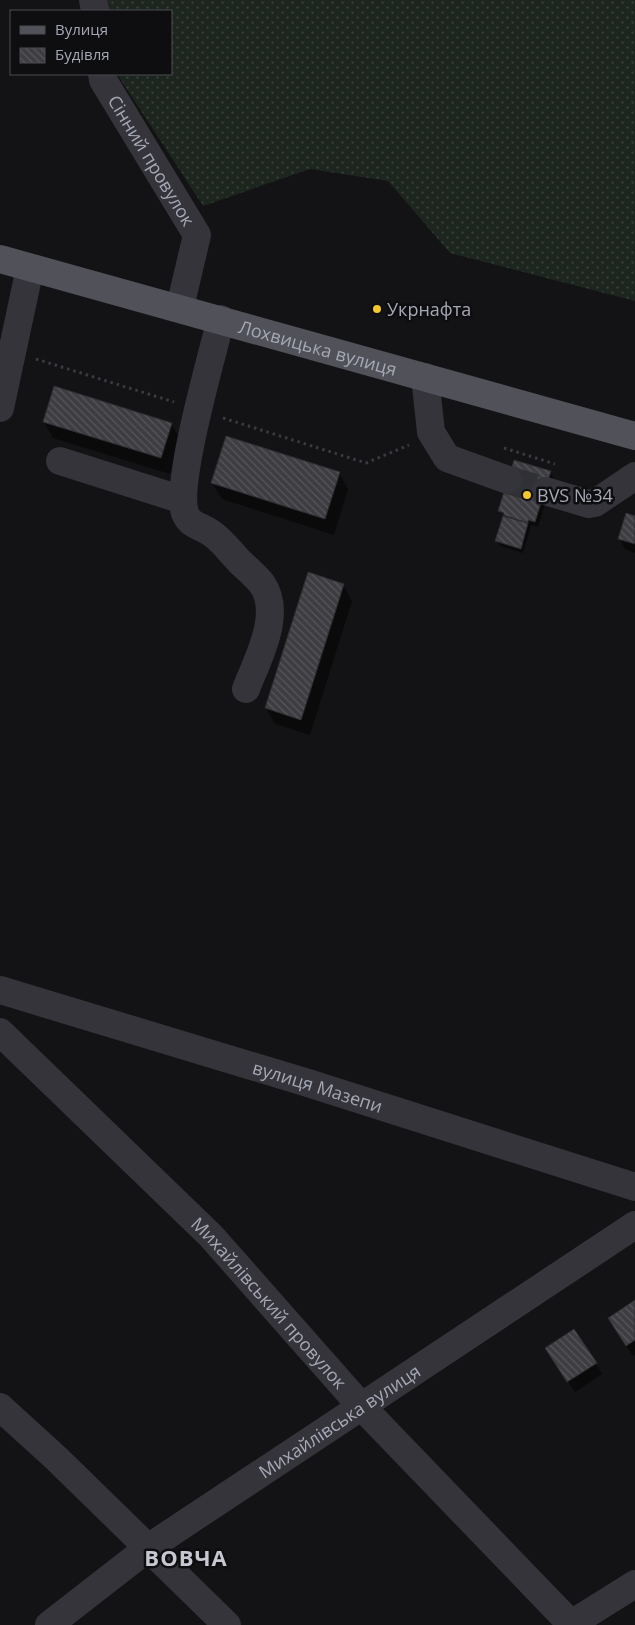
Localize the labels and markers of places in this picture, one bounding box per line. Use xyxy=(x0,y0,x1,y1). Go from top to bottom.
place label: Укрнафта xyxy=(387,297,471,321)
marker: Укрнафта xyxy=(371,303,383,315)
place label: BVS №34 xyxy=(537,483,613,507)
marker: BVS №34 xyxy=(521,489,533,501)

